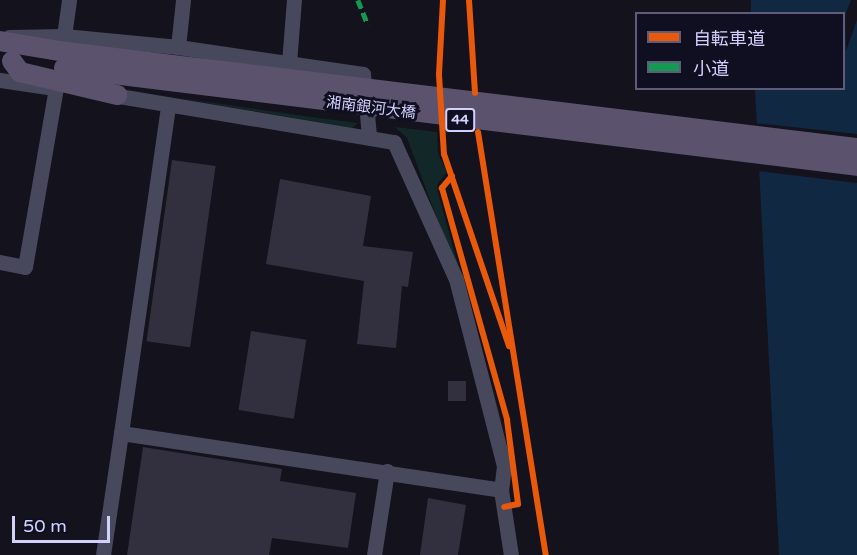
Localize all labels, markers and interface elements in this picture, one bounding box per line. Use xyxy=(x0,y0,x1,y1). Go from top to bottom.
legend xyxy=(635,12,845,90)
text: 自転車道 xyxy=(693,28,765,50)
text: 小道 xyxy=(693,58,729,80)
street label: 湘南銀河大橋 xyxy=(325,94,417,122)
road number: 44 xyxy=(445,109,475,131)
scale bar xyxy=(15,504,112,542)
text: 50 m xyxy=(23,515,67,537)

